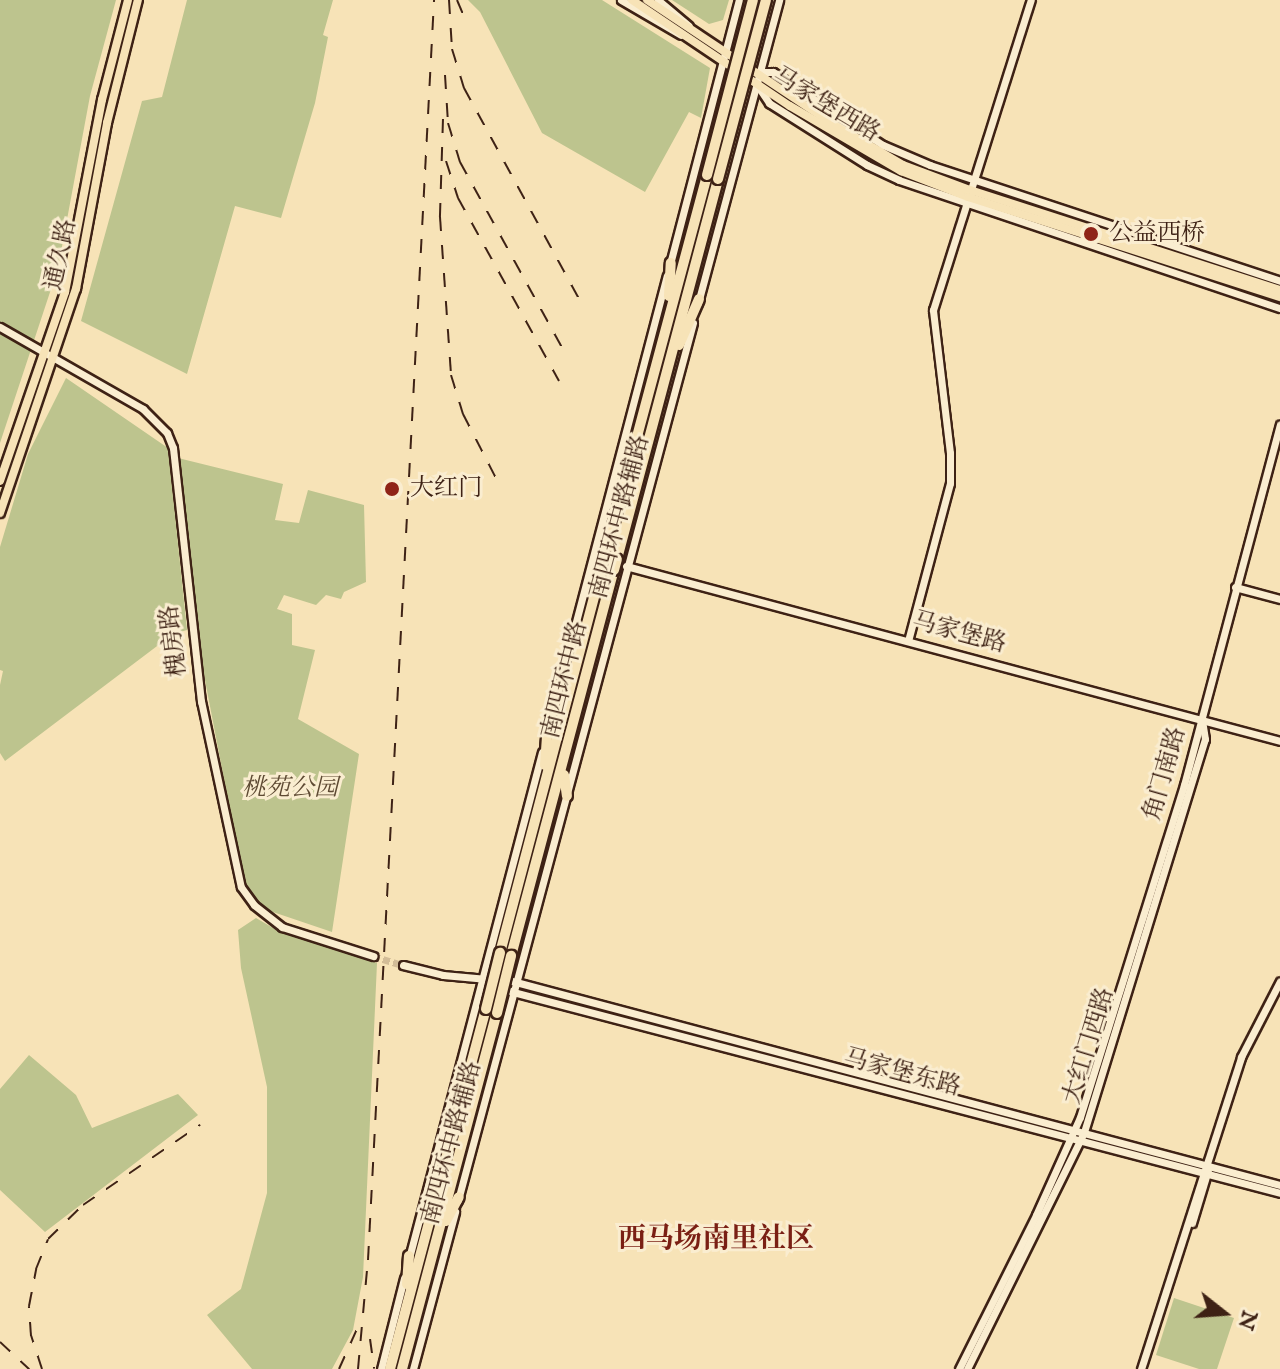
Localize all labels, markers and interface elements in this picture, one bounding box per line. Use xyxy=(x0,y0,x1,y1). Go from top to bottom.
street label: 马家堡西路 xyxy=(767,62,885,148)
street label: 通久路 xyxy=(39,217,83,293)
place label: 公益西桥 xyxy=(1109,220,1205,248)
marker: 公益西桥 xyxy=(1080,223,1102,245)
street label: 南四环中路辅路 xyxy=(584,432,656,602)
place label: 大红门 xyxy=(410,475,482,503)
marker: 大红门 xyxy=(381,478,403,500)
street label: 槐房路 xyxy=(155,604,193,678)
street label: 马家堡路 xyxy=(909,607,1009,659)
street label: 南四环中路 xyxy=(537,618,593,742)
street label: 角门南路 xyxy=(1138,724,1192,824)
park label: 桃苑公园 xyxy=(242,775,338,803)
street label: 大红门西路 xyxy=(1058,984,1120,1108)
street label: 马家堡东路 xyxy=(840,1044,964,1102)
street label: 南四环中路辅路 xyxy=(416,1058,488,1228)
district label: 西马场南里社区 xyxy=(618,1223,814,1257)
north arrow xyxy=(1184,1273,1264,1353)
text: N xyxy=(1231,1307,1263,1333)

